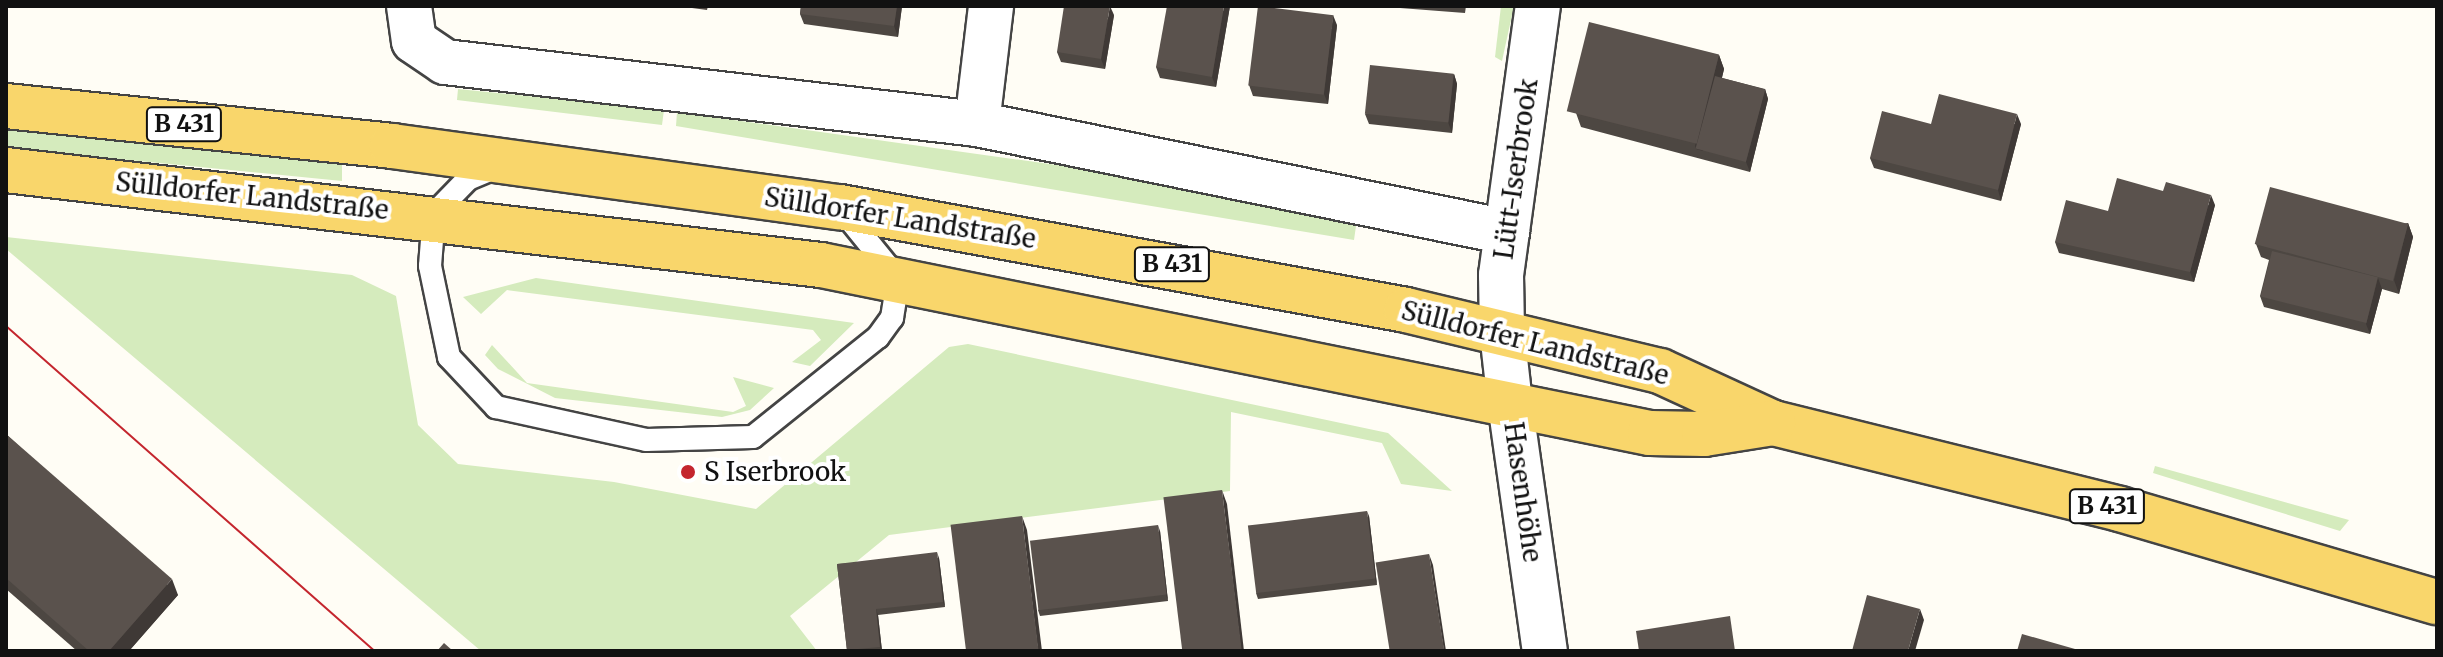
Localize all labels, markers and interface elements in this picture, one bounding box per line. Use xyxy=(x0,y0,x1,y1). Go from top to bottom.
street label: Lütt-Iserbrook xyxy=(1488,77,1544,261)
road number: B 431 xyxy=(144,104,224,144)
street label: Sülldorfer Landstraße xyxy=(114,166,390,226)
street label: Sülldorfer Landstraße xyxy=(762,181,1038,255)
road number: B 431 xyxy=(1132,244,1212,284)
street label: Sülldorfer Landstraße xyxy=(1398,295,1672,391)
street label: Hasenhöhe xyxy=(1498,420,1548,564)
place label: S Iserbrook xyxy=(704,456,846,488)
marker: S Iserbrook xyxy=(679,463,697,481)
road number: B 431 xyxy=(2067,486,2147,526)

